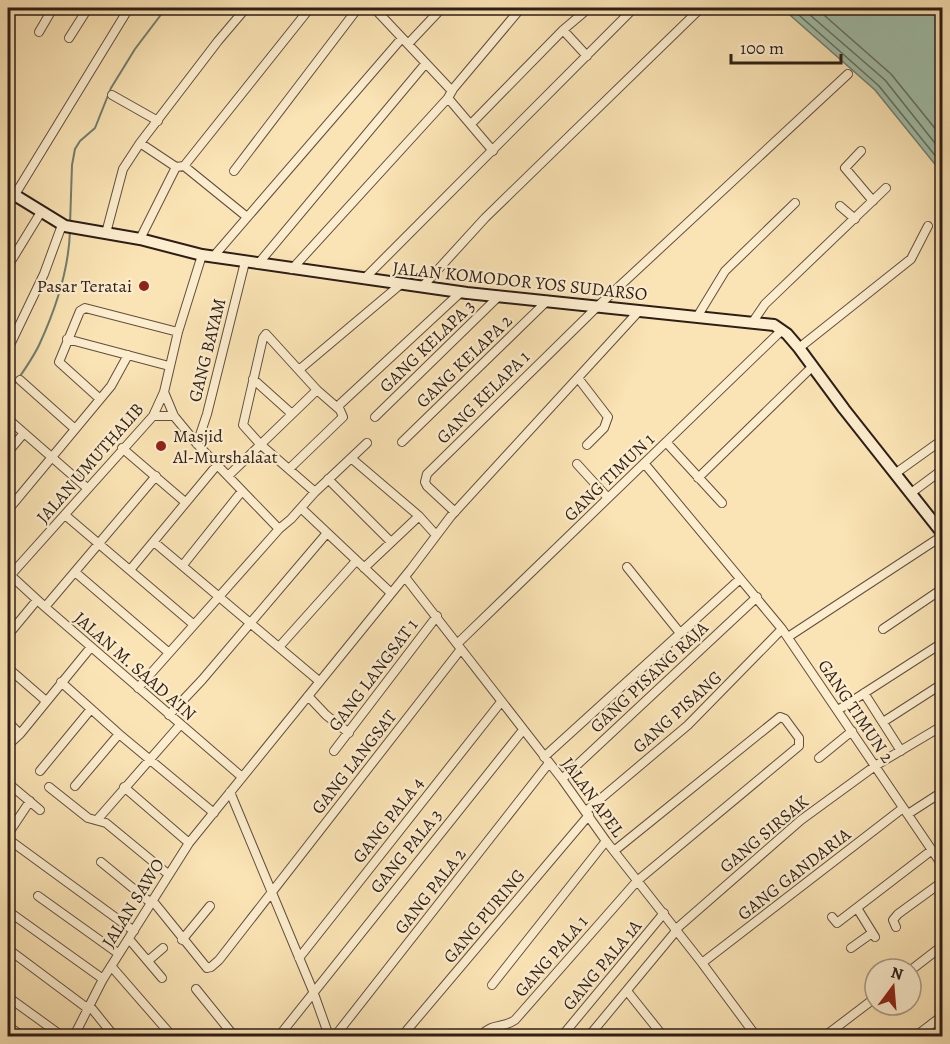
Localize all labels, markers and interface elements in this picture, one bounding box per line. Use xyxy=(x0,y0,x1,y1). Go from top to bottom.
scale bar xyxy=(731,27,840,65)
text: 100 m xyxy=(740,36,784,60)
street label: JALAN KOMODOR YOS SUDARSO xyxy=(391,256,649,306)
place label: Pasar Teratai xyxy=(37,274,132,298)
marker: Pasar Teratai xyxy=(137,279,151,293)
street label: GANG KELAPA 3 xyxy=(374,294,480,398)
street label: GANG BAYAM xyxy=(182,296,232,404)
street label: GANG KELAPA 2 xyxy=(411,309,518,413)
street label: GANG KELAPA 1 xyxy=(431,345,535,449)
street label: JALAN UMUTHALIB xyxy=(31,398,149,528)
place label: Masjid Al-Murshalaat xyxy=(172,424,278,469)
street label: GANG TIMUN 1 xyxy=(558,428,660,526)
marker: Masjid Al-Murshalaat xyxy=(154,439,168,453)
street label: JALAN M. SAAD A'IN xyxy=(69,606,201,726)
street label: GANG LANGSAT 1 xyxy=(323,614,423,736)
street label: GANG PISANG RAJA xyxy=(585,617,713,737)
street label: GANG TIMUN 2 xyxy=(813,655,900,768)
street label: GANG PISANG xyxy=(628,666,726,758)
street label: GANG LANGSAT xyxy=(306,705,402,819)
street label: JALAN APEL xyxy=(556,752,631,842)
street label: GANG PALA 4 xyxy=(347,772,429,868)
street label: GANG SIRSAK xyxy=(714,789,814,878)
street label: GANG PALA 3 xyxy=(365,804,447,898)
street label: GANG GANDARIA xyxy=(733,822,856,926)
street label: GANG PALA 2 xyxy=(389,843,472,939)
street label: JALAN SAWO xyxy=(96,854,170,952)
street label: GANG PURING xyxy=(438,864,530,968)
street label: GANG PALA 1 xyxy=(509,910,593,1002)
street label: GANG PALA 1A xyxy=(557,914,647,1015)
north arrow xyxy=(863,957,923,1017)
text: N xyxy=(888,961,906,986)

